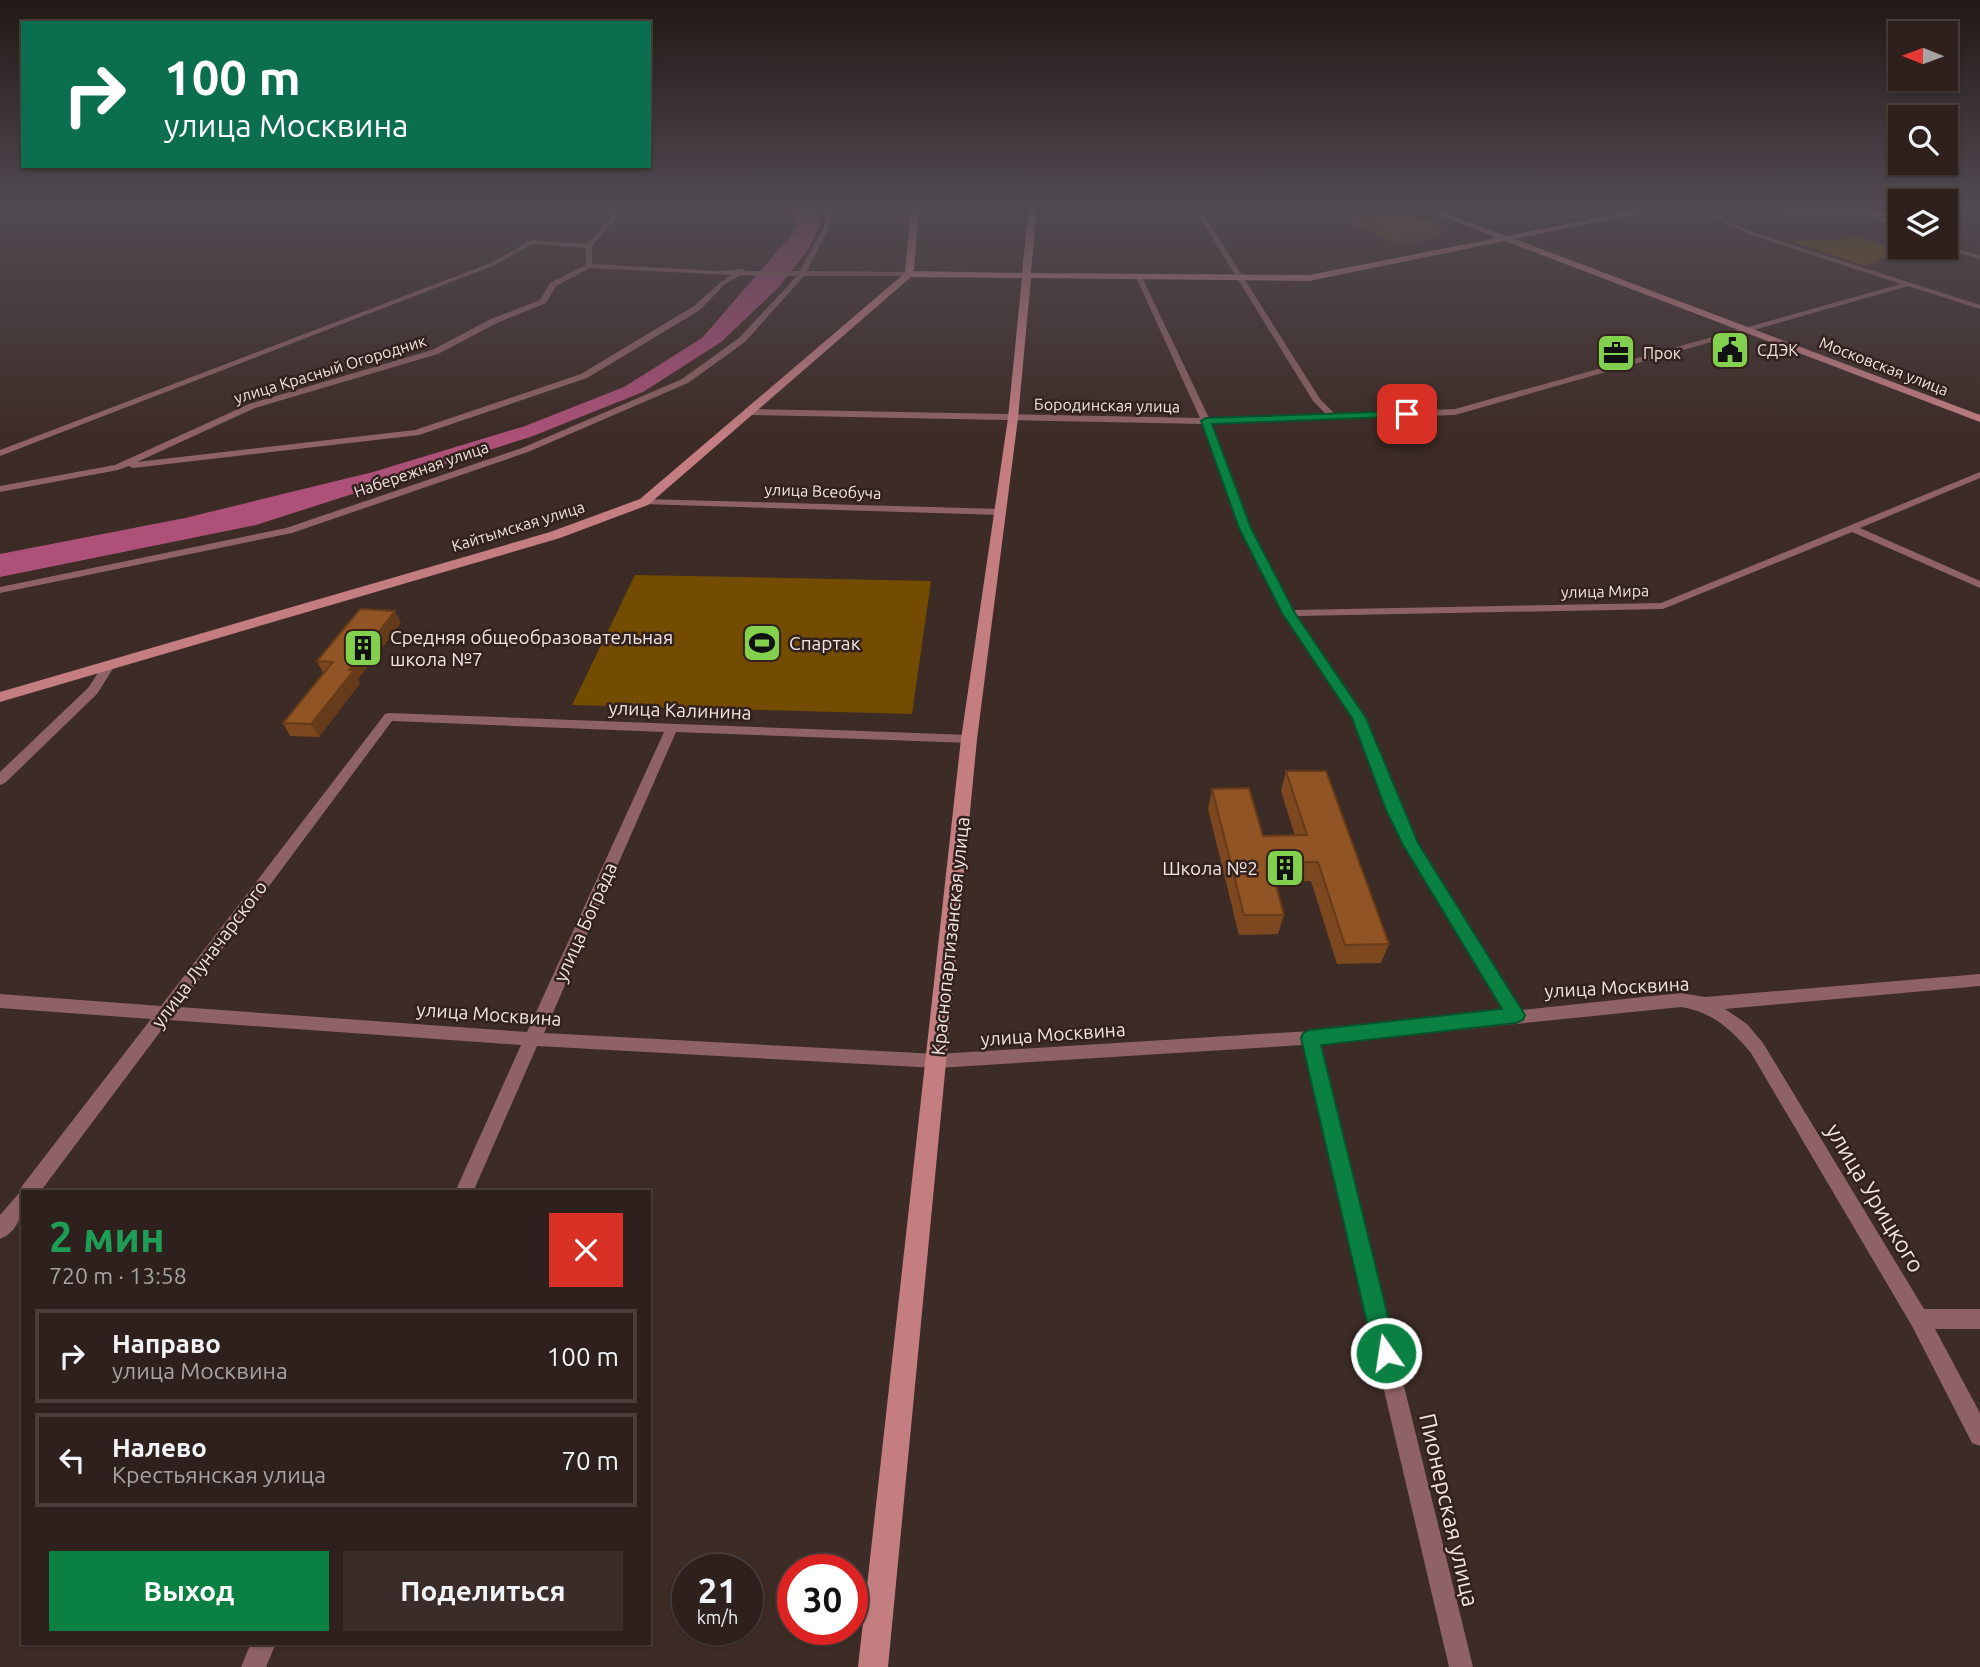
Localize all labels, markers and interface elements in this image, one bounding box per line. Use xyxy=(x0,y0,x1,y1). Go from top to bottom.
north arrow xyxy=(1888,21,1958,91)
map controls xyxy=(1888,21,1958,259)
icon: right xyxy=(49,49,140,140)
text: 100 m xyxy=(164,49,301,104)
button: search xyxy=(1888,105,1958,175)
text: улица Москвина xyxy=(164,107,409,143)
button: layers xyxy=(1888,189,1958,259)
public building icon: СДЭК xyxy=(1709,329,1751,371)
street label: улица Красный Огородник xyxy=(232,331,428,407)
office icon: Прок xyxy=(1595,332,1637,374)
street label: Московская улица xyxy=(1817,333,1951,399)
place label: СДЭК xyxy=(1757,341,1798,359)
place label: Прок xyxy=(1643,344,1681,362)
pin xyxy=(1377,384,1437,444)
street label: Бородинская улица xyxy=(1034,395,1180,415)
icon: arrive xyxy=(1388,395,1426,433)
street label: Набережная улица xyxy=(351,437,491,501)
street label: улица Всеобуча xyxy=(764,480,882,502)
street label: Кайтымская улица xyxy=(449,497,587,555)
street label: улица Мира xyxy=(1561,581,1649,601)
sports icon: Спартак xyxy=(741,622,783,664)
place label: Средняя общеобразовательная школа №7 xyxy=(390,626,673,670)
building icon: Средняя общеобразовательная школа №7 xyxy=(342,627,384,669)
place label: Спартак xyxy=(789,632,861,654)
street label: улица Калинина xyxy=(608,697,752,723)
street label: Краснопартизанская улица xyxy=(927,816,973,1056)
building icon: Школа №2 xyxy=(1264,847,1306,889)
place label: Школа №2 xyxy=(1162,857,1258,879)
street label: улица Бограда xyxy=(549,859,621,985)
street label: улица Луначарского xyxy=(147,876,271,1032)
street label: улица Москвина xyxy=(1544,972,1690,1002)
street label: улица Москвина xyxy=(416,998,562,1030)
street label: улица Москвина xyxy=(980,1018,1126,1050)
street label: улица Урицкого xyxy=(1821,1119,1930,1277)
text: 2 мин xyxy=(49,1213,165,1260)
button: close xyxy=(549,1213,623,1287)
text: 720 m · 13:58 xyxy=(49,1263,187,1288)
position arrow xyxy=(1349,1316,1423,1390)
text: Направо xyxy=(112,1329,221,1358)
icon: right xyxy=(53,1337,91,1375)
text: 100 m xyxy=(547,1342,619,1371)
text: улица Москвина xyxy=(112,1358,288,1383)
street label: Пионерская улица xyxy=(1415,1411,1484,1609)
text: Налево xyxy=(112,1433,207,1462)
icon: left xyxy=(53,1441,91,1479)
text: 70 m xyxy=(561,1446,619,1475)
text: Крестьянская улица xyxy=(112,1462,326,1487)
button: Выход xyxy=(49,1551,329,1631)
button: Поделиться xyxy=(343,1551,623,1631)
speed limit sign: 30 xyxy=(777,1554,868,1645)
text: 21 xyxy=(698,1570,737,1610)
text: km/h xyxy=(697,1607,738,1627)

